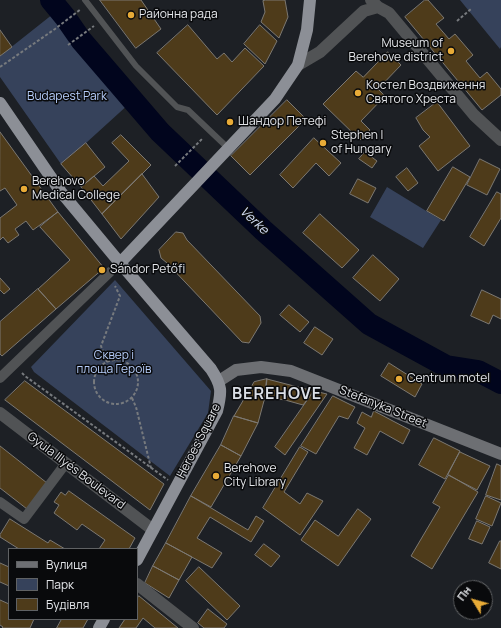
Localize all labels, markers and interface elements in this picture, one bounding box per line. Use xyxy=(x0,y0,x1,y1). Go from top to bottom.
place label: Районна рада xyxy=(139,8,218,22)
marker: Районна рада xyxy=(126,10,136,20)
place label: Museum of Berehove district xyxy=(349,37,443,65)
marker: Museum of Berehove district xyxy=(446,46,456,56)
place label: Костел Воздвиження Святого Хреста xyxy=(366,79,485,107)
marker: Костел Воздвиження Святого Хреста xyxy=(353,88,363,98)
park label: Budapest Park xyxy=(27,90,107,104)
place label: Шандор Петефі xyxy=(238,115,326,129)
marker: Шандор Петефі xyxy=(225,117,235,127)
place label: Stephen I of Hungary xyxy=(331,129,392,157)
marker: Stephen I of Hungary xyxy=(318,138,328,148)
place label: Berehovo Medical College xyxy=(32,175,120,203)
marker: Berehovo Medical College xyxy=(19,184,29,194)
water label: Verke xyxy=(237,204,271,238)
place label: Sándor Petőfi xyxy=(110,263,185,277)
marker: Sándor Petőfi xyxy=(97,265,107,275)
park label: Сквер і площа Героїв xyxy=(76,349,152,377)
place label: Centrum motel xyxy=(407,372,490,386)
marker: Centrum motel xyxy=(394,374,404,384)
street label: Stefanyka Street xyxy=(337,383,429,431)
district label: BEREHOVE xyxy=(232,385,322,405)
street label: Heroes Square xyxy=(174,401,224,481)
street label: Gyula Illyés Boulevard xyxy=(24,429,128,513)
place label: Berehove City Library xyxy=(224,462,286,490)
marker: Berehove City Library xyxy=(211,471,221,481)
legend xyxy=(8,548,138,620)
text: Вулиця xyxy=(46,556,87,573)
text: Парк xyxy=(46,576,74,593)
north arrow xyxy=(453,580,493,620)
text: Пн xyxy=(453,583,474,604)
text: Будівля xyxy=(46,596,89,613)

